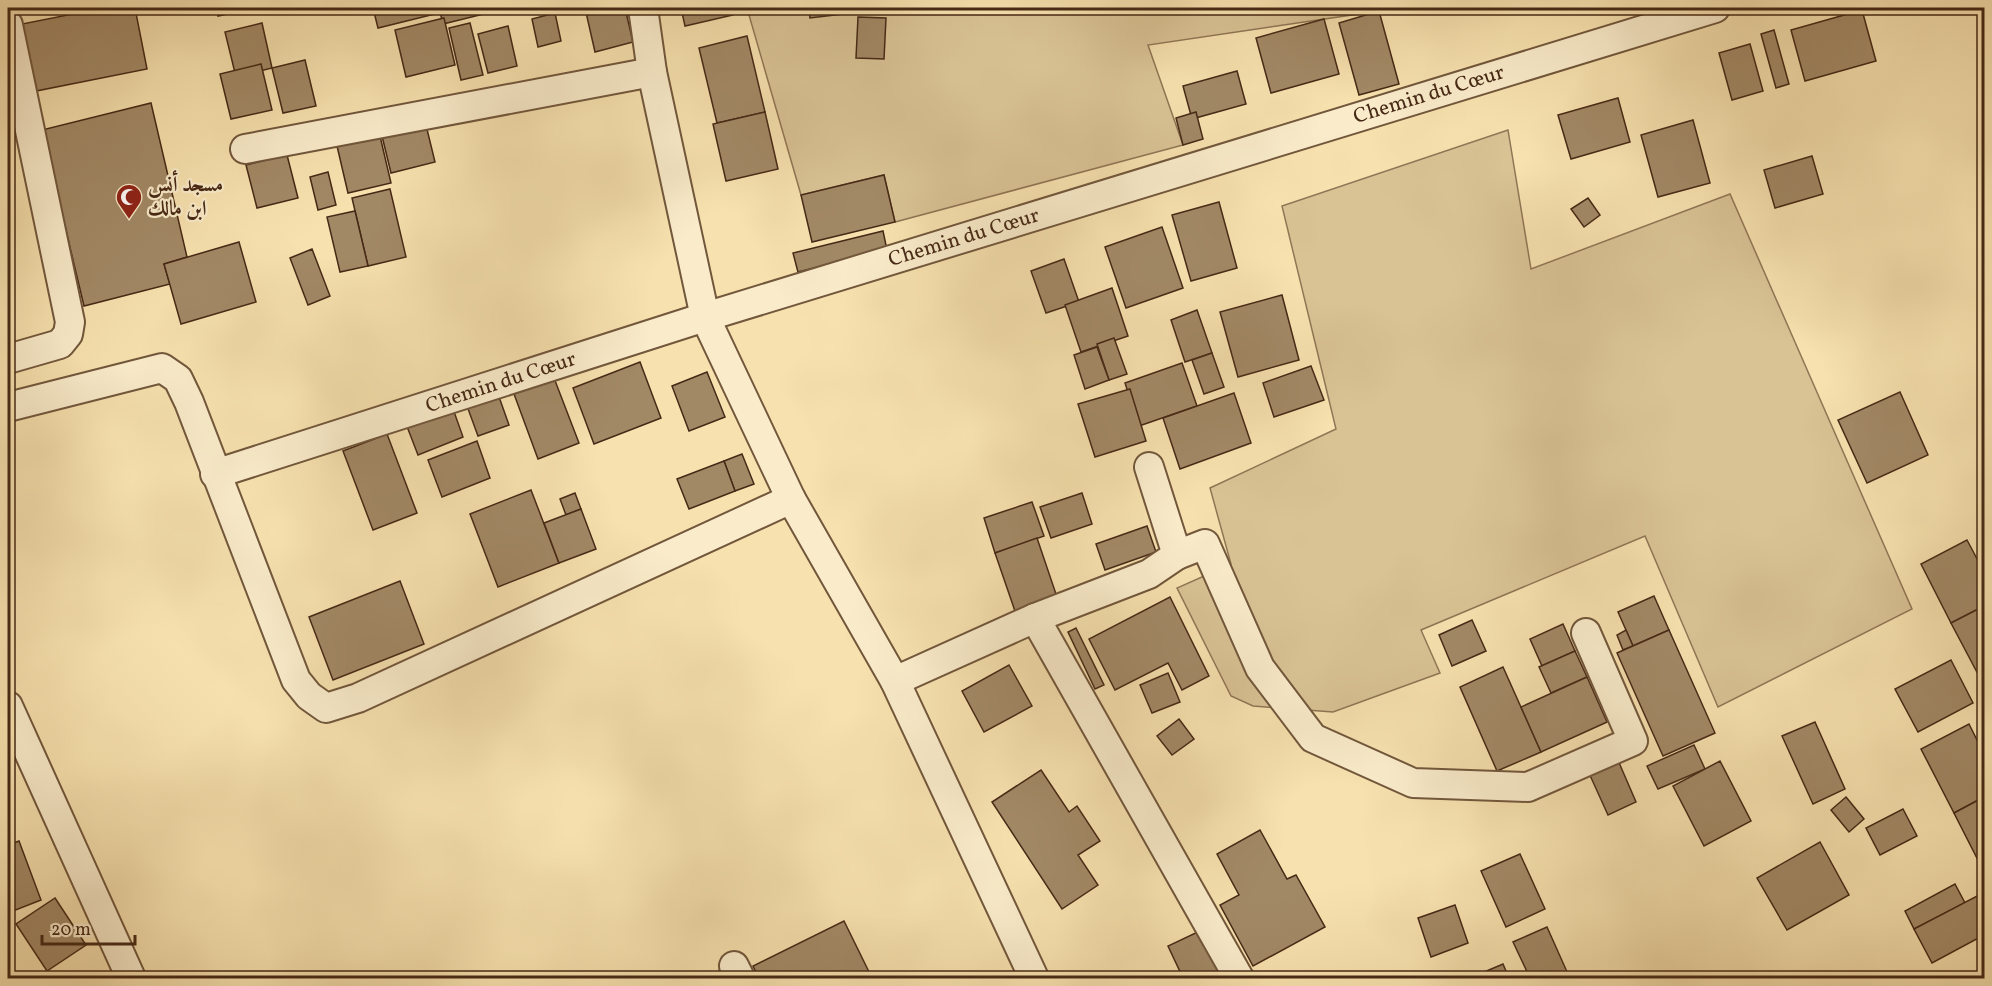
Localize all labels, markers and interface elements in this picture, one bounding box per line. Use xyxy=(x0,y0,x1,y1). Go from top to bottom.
street label: Chemin du Cœur xyxy=(1350,58,1508,132)
place label: مسجد أنس ابن مالك xyxy=(148,170,223,224)
mosque icon: مسجد أنس ابن مالك xyxy=(114,182,144,220)
street label: Chemin du Cœur xyxy=(885,201,1043,275)
street label: Chemin du Cœur xyxy=(422,345,580,421)
scale bar xyxy=(42,908,135,946)
text: 20 m xyxy=(51,918,91,943)

